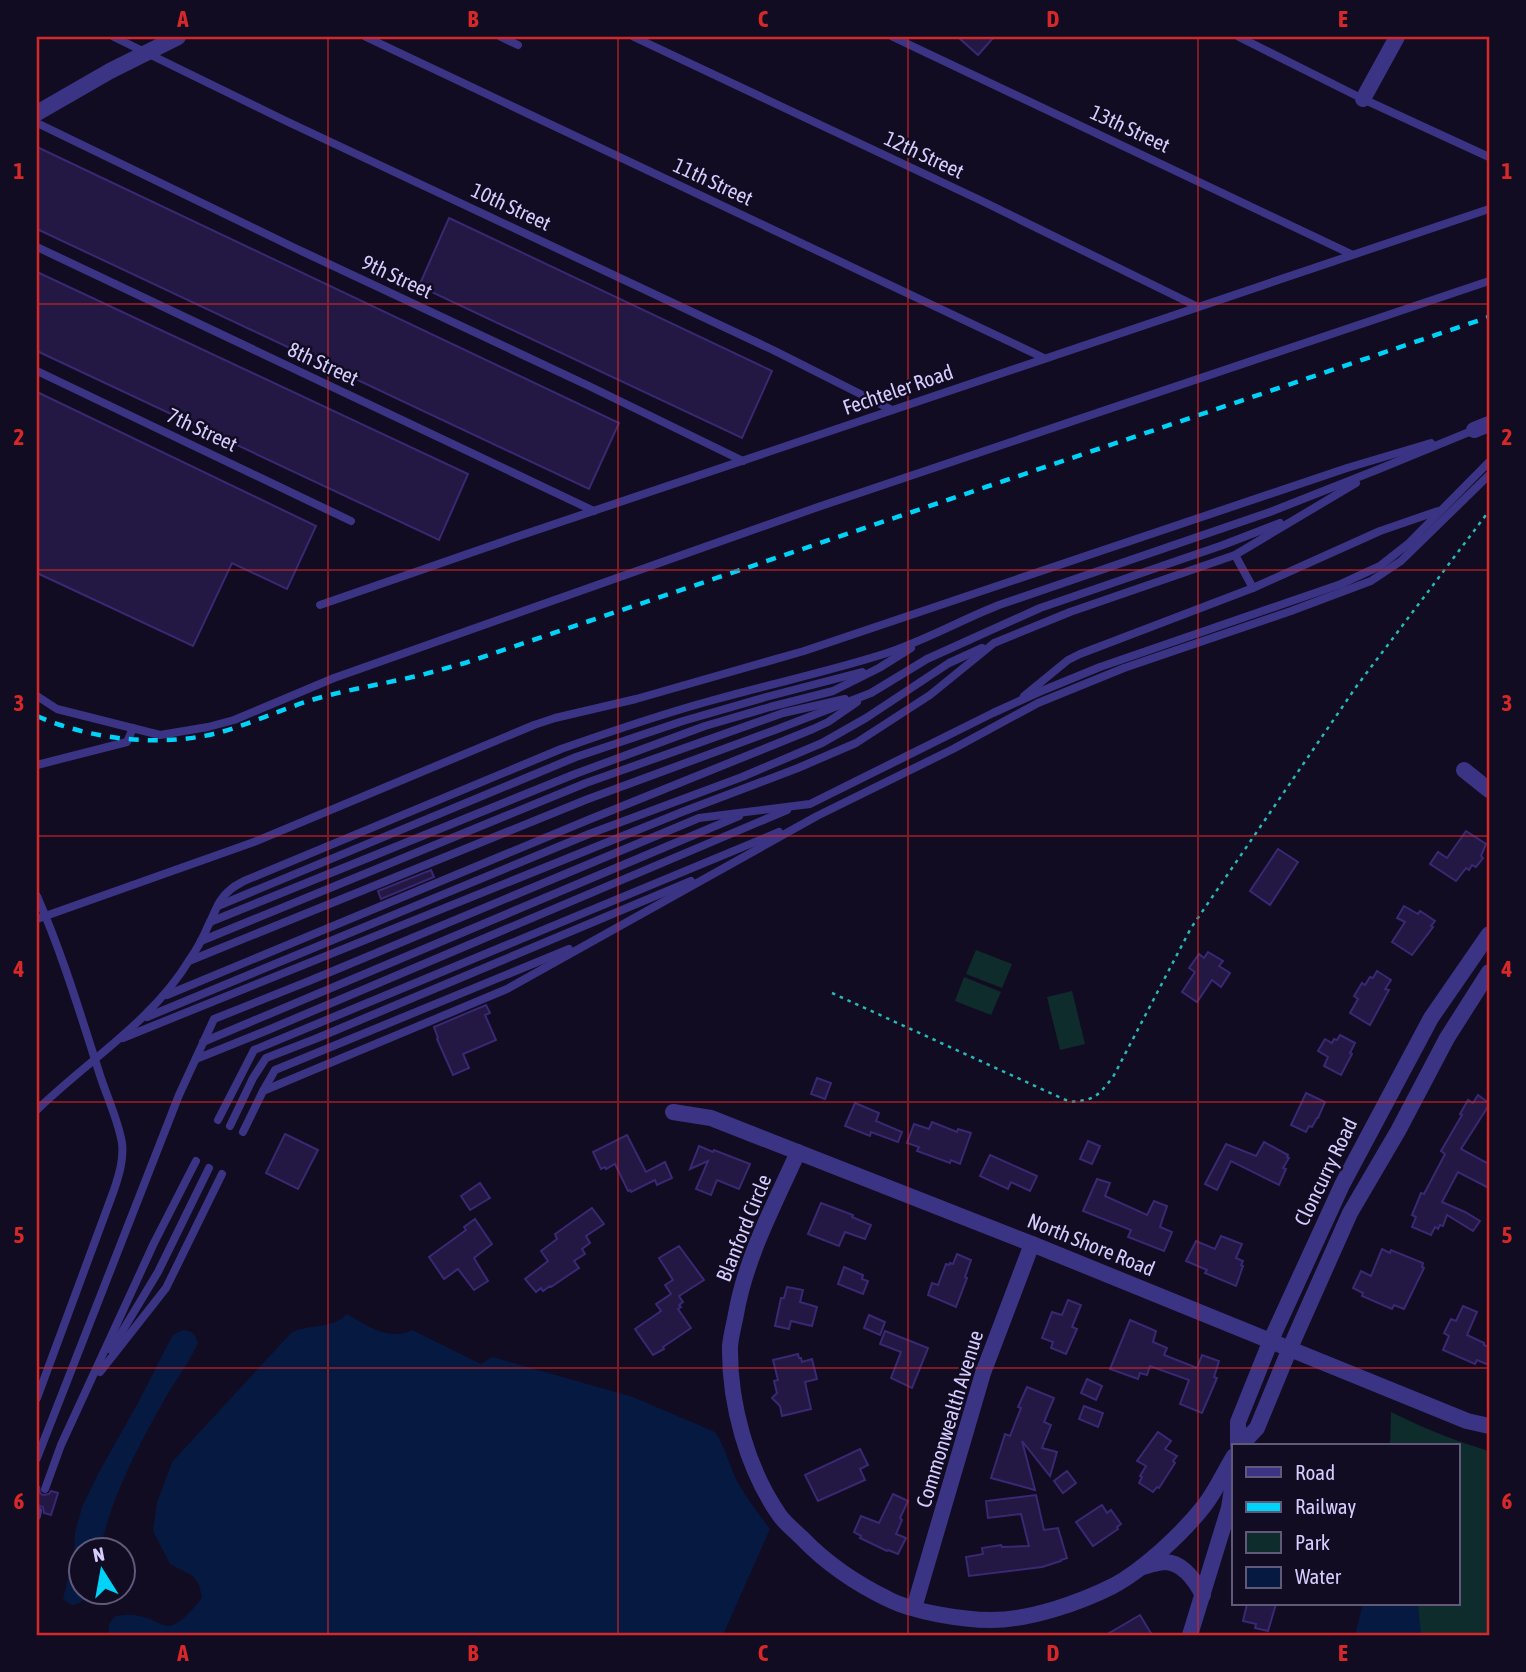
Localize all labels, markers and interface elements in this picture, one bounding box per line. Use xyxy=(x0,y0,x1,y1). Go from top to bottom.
text: A xyxy=(176,6,189,32)
text: B xyxy=(468,6,479,32)
text: C xyxy=(758,6,769,32)
text: D xyxy=(1047,6,1060,32)
text: E xyxy=(1338,6,1348,32)
street label: 13th Street xyxy=(1087,99,1174,157)
street label: 12th Street xyxy=(881,125,968,183)
street label: 11th Street xyxy=(670,152,757,210)
text: 1 xyxy=(14,158,25,184)
text: 1 xyxy=(1502,158,1513,184)
street label: 10th Street xyxy=(468,177,555,235)
street label: 9th Street xyxy=(358,249,437,303)
street label: 8th Street xyxy=(284,336,363,390)
street label: Fechteler Road xyxy=(839,359,956,419)
street label: 7th Street xyxy=(163,402,242,456)
text: 2 xyxy=(14,424,24,450)
text: 2 xyxy=(1502,424,1512,450)
text: 3 xyxy=(14,690,24,716)
text: 3 xyxy=(1502,690,1512,716)
text: 4 xyxy=(13,956,25,982)
text: 4 xyxy=(1501,956,1513,982)
street label: Cloncurry Road xyxy=(1289,1114,1361,1229)
street label: Blanford Circle xyxy=(711,1171,775,1285)
street label: North Shore Road xyxy=(1024,1208,1158,1280)
text: 5 xyxy=(14,1222,25,1248)
text: 5 xyxy=(1502,1222,1513,1248)
street label: Commonwealth Avenue xyxy=(911,1327,987,1510)
legend xyxy=(1232,1444,1460,1606)
text: Road xyxy=(1295,1460,1335,1484)
text: 6 xyxy=(14,1488,25,1514)
text: 6 xyxy=(1502,1488,1513,1514)
text: Railway xyxy=(1295,1494,1357,1518)
text: Park xyxy=(1295,1530,1330,1554)
north arrow xyxy=(66,1536,136,1606)
text: N xyxy=(91,1542,106,1566)
text: Water xyxy=(1295,1564,1342,1588)
text: A xyxy=(176,1640,189,1666)
text: B xyxy=(468,1640,479,1666)
text: C xyxy=(758,1640,769,1666)
text: D xyxy=(1047,1640,1060,1666)
text: E xyxy=(1338,1640,1348,1666)

